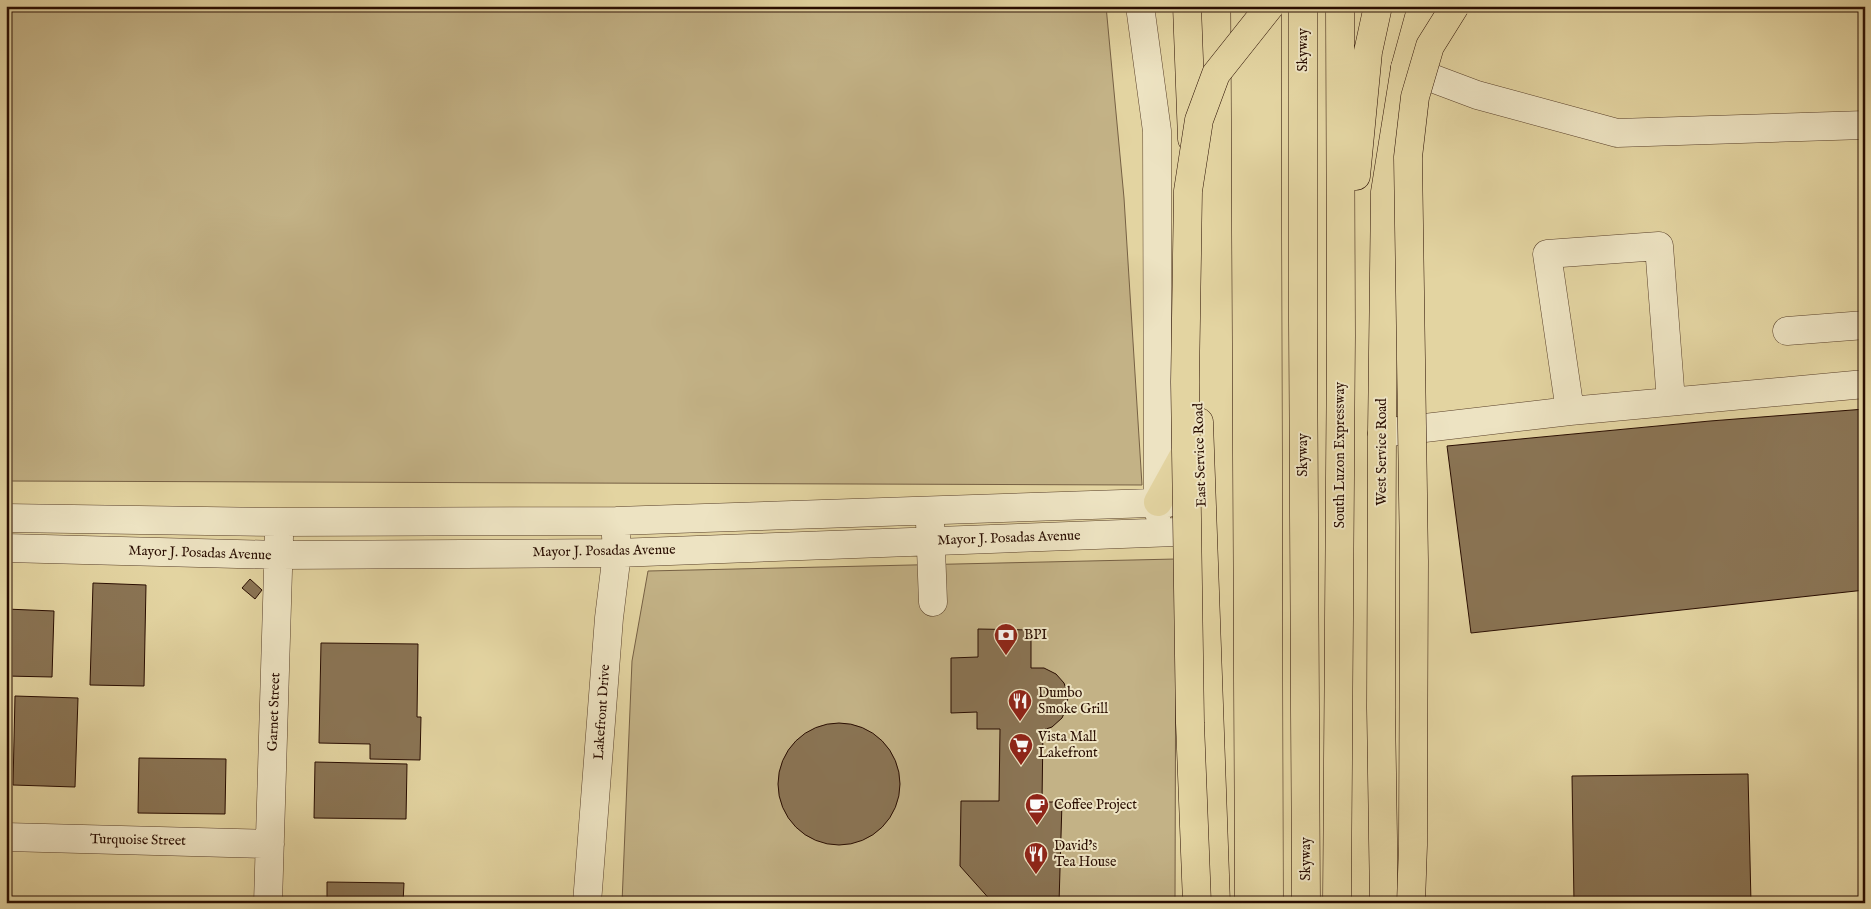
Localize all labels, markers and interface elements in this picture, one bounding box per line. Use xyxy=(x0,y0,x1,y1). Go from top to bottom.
street label: Skyway xyxy=(1294,28,1312,72)
street label: South Luzon Expressway xyxy=(1331,382,1349,528)
street label: West Service Road xyxy=(1373,398,1391,506)
street label: East Service Road xyxy=(1189,402,1211,507)
street label: Skyway xyxy=(1294,433,1312,477)
street label: Mayor J. Posadas Avenue xyxy=(937,526,1082,549)
street label: Mayor J. Posadas Avenue xyxy=(532,541,676,561)
street label: Mayor J. Posadas Avenue xyxy=(128,542,273,565)
bank icon: BPI xyxy=(993,622,1019,656)
place label: BPI xyxy=(1024,626,1047,644)
street label: Lakefront Drive xyxy=(590,663,614,760)
street label: Garnet Street xyxy=(264,672,284,752)
place label: Dumbo Smoke Grill xyxy=(1038,684,1108,718)
restaurant icon: Dumbo Smoke Grill xyxy=(1007,688,1033,722)
place label: Vista Mall Lakefront xyxy=(1037,728,1098,762)
supermarket icon: Vista Mall Lakefront xyxy=(1008,732,1034,766)
cafe icon: Coffee Project xyxy=(1024,792,1050,826)
place label: Coffee Project xyxy=(1054,796,1137,814)
street label: Turquoise Street xyxy=(90,830,186,850)
place label: David's Tea House xyxy=(1054,837,1117,871)
street label: Skyway xyxy=(1297,837,1315,881)
restaurant icon: David's Tea House xyxy=(1023,841,1049,875)

